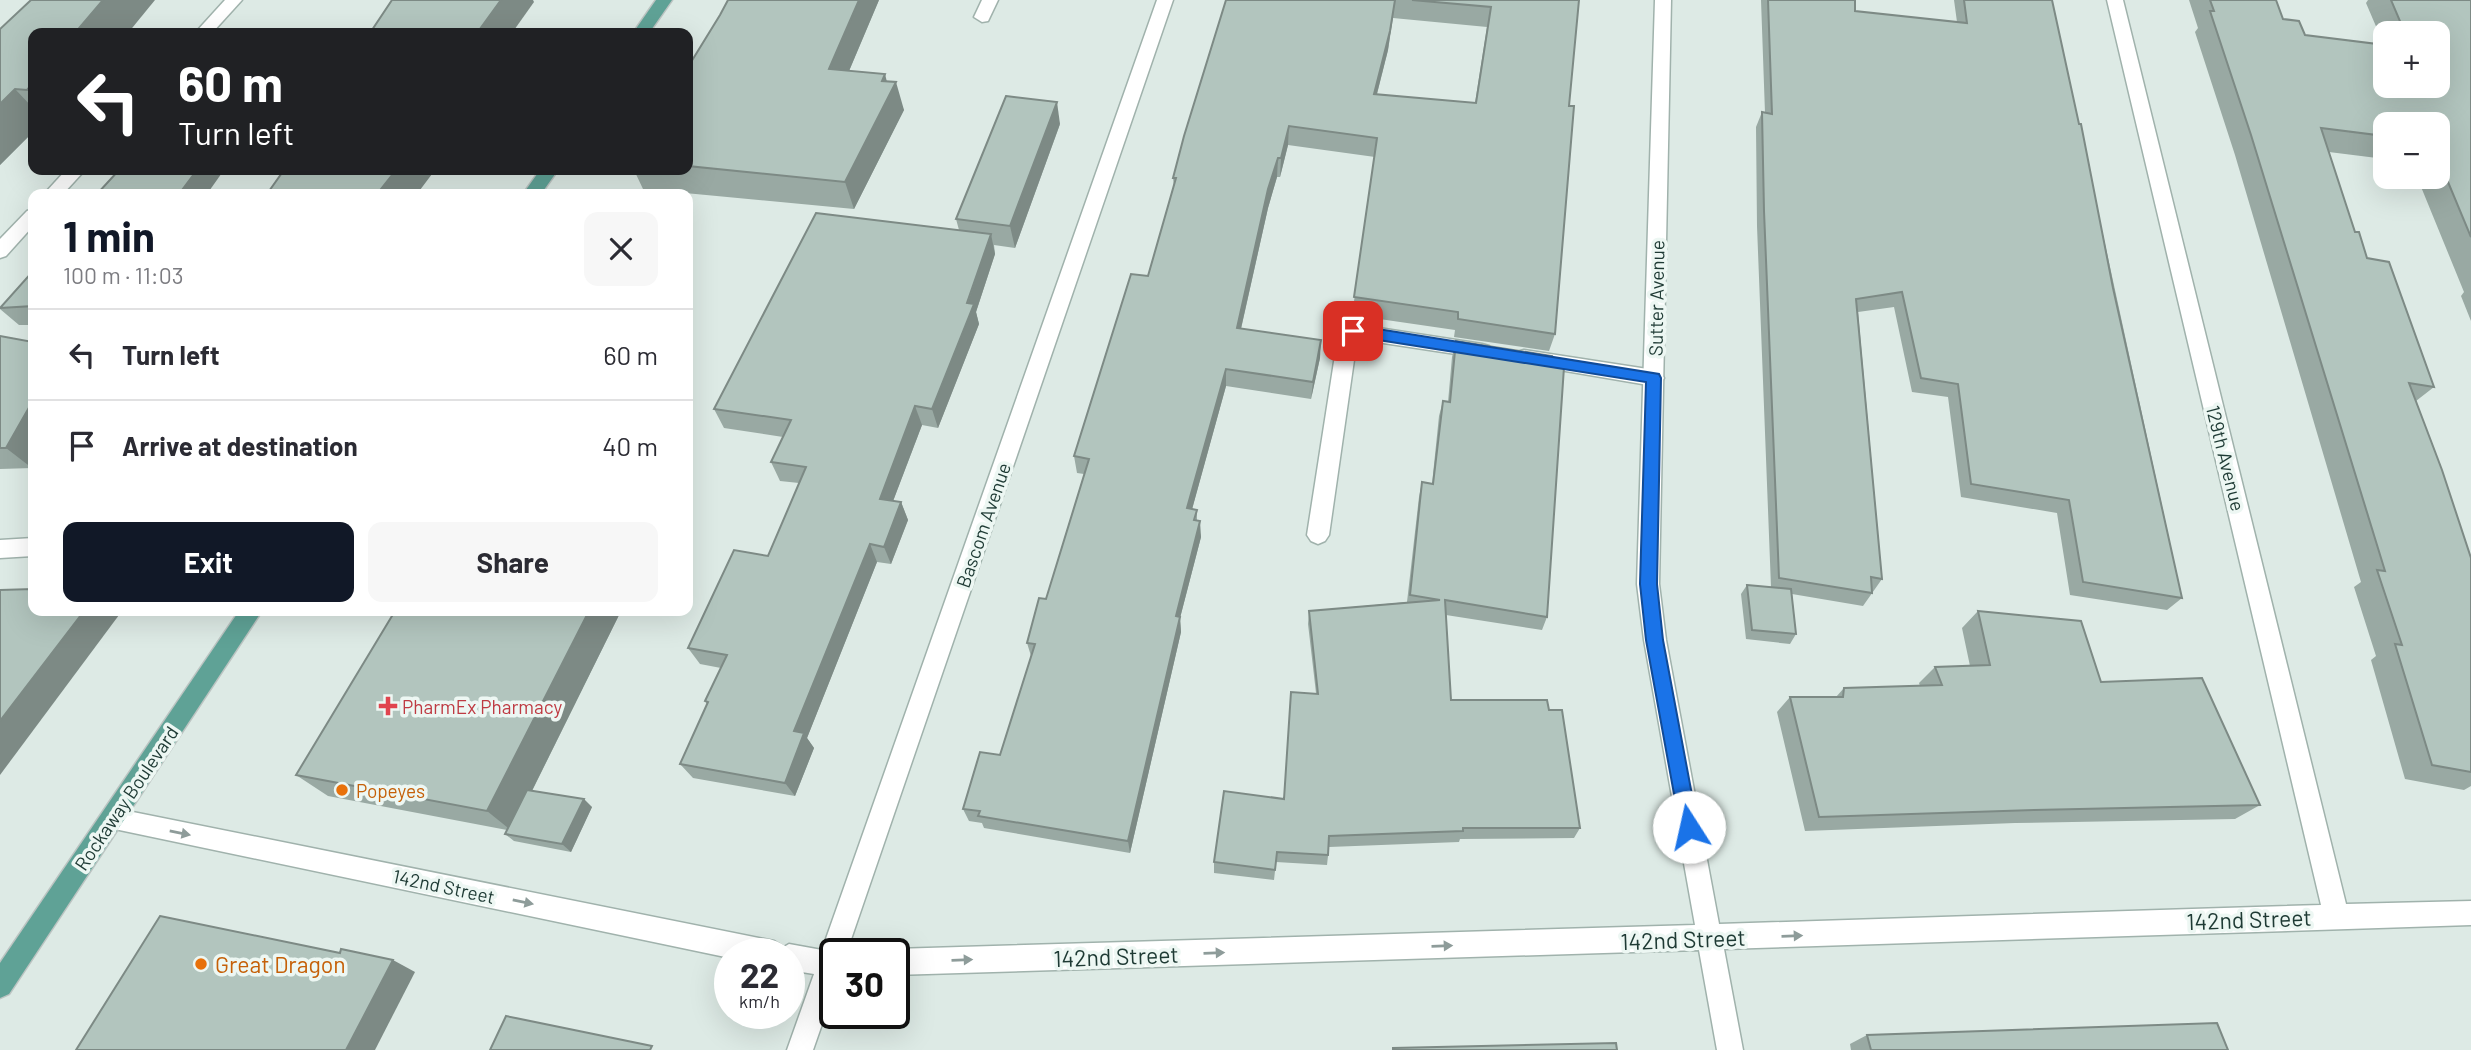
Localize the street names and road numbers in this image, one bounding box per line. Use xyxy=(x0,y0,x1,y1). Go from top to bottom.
street label: Sutter Avenue xyxy=(1643,240,1669,356)
street label: 129th Avenue xyxy=(2202,403,2250,513)
street label: Bascom Avenue xyxy=(951,459,1015,591)
street label: Rockaway Boulevard xyxy=(69,722,183,874)
street label: 142nd Street xyxy=(391,864,497,908)
street label: 142nd Street xyxy=(2186,903,2312,935)
street label: 142nd Street xyxy=(1620,923,1746,955)
street label: 142nd Street xyxy=(1053,940,1179,972)

